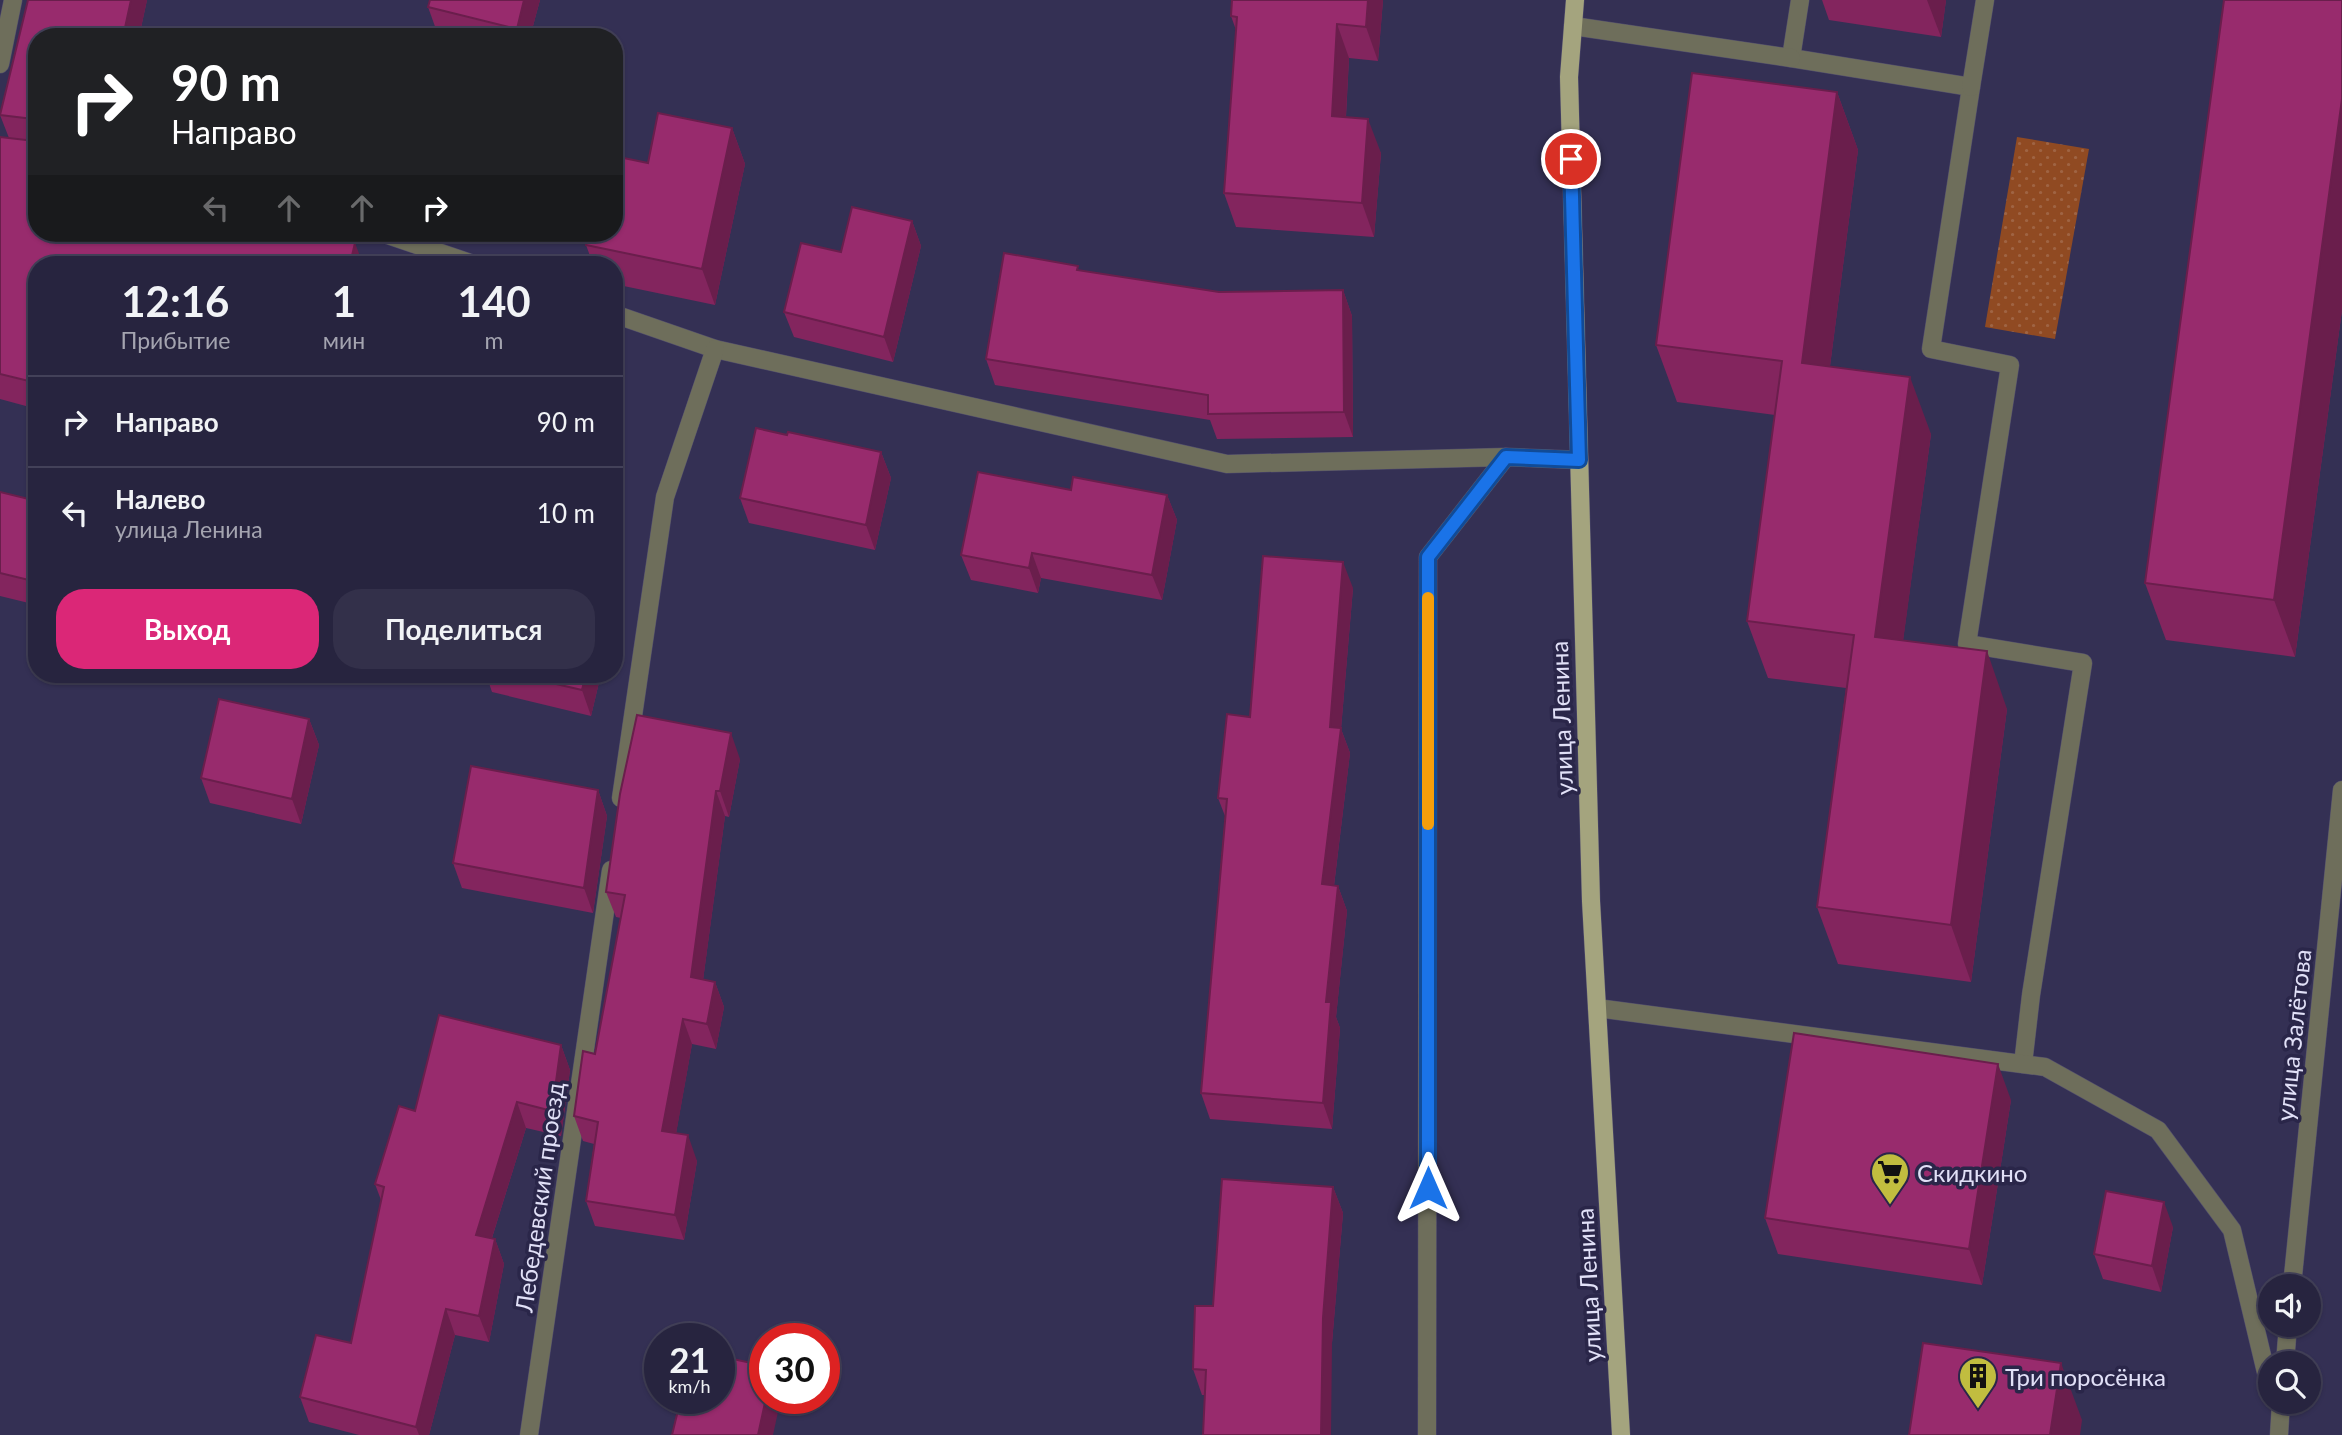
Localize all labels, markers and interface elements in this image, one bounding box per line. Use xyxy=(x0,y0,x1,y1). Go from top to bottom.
text: 90 m xyxy=(171,53,281,111)
icon: right xyxy=(56,56,147,147)
text: Направо xyxy=(171,112,297,151)
pin xyxy=(1541,129,1601,189)
icon: arrive xyxy=(1552,140,1590,178)
icon: left xyxy=(197,189,235,227)
icon: ahead xyxy=(270,189,308,227)
icon: ahead xyxy=(343,189,381,227)
icon: right xyxy=(416,189,454,227)
text: 12:16 xyxy=(121,276,229,326)
text: 1 xyxy=(332,276,356,326)
text: 140 xyxy=(458,276,531,326)
text: Прибытие xyxy=(120,326,230,354)
text: мин xyxy=(323,326,365,354)
text: m xyxy=(485,326,504,354)
icon: right xyxy=(56,403,94,441)
text: Направо xyxy=(115,406,219,438)
text: 90 m xyxy=(537,406,595,438)
text: Налево xyxy=(115,483,205,515)
icon: left xyxy=(56,494,94,532)
text: 10 m xyxy=(537,497,595,529)
text: улица Ленина xyxy=(115,515,263,543)
button: Выход xyxy=(56,589,319,669)
button: Поделиться xyxy=(333,589,595,669)
street label: улица Ленина xyxy=(1544,640,1578,796)
street label: улица Залётова xyxy=(2270,948,2316,1122)
street label: Лебедевский проезд xyxy=(508,1080,570,1315)
position arrow xyxy=(1391,1151,1465,1225)
supermarket icon: Скидкино xyxy=(1869,1151,1911,1206)
place label: Скидкино xyxy=(1917,1158,2027,1187)
street label: улица Ленина xyxy=(1569,1207,1607,1363)
map controls xyxy=(2258,1274,2321,1414)
button: sound xyxy=(2258,1274,2321,1337)
speed limit sign: 30 xyxy=(749,1323,840,1414)
text: 21 xyxy=(669,1338,710,1380)
button: search xyxy=(2258,1351,2321,1414)
building icon: Три поросёнка xyxy=(1957,1355,1999,1410)
place label: Три поросёнка xyxy=(2005,1362,2166,1391)
text: km/h xyxy=(668,1375,711,1397)

